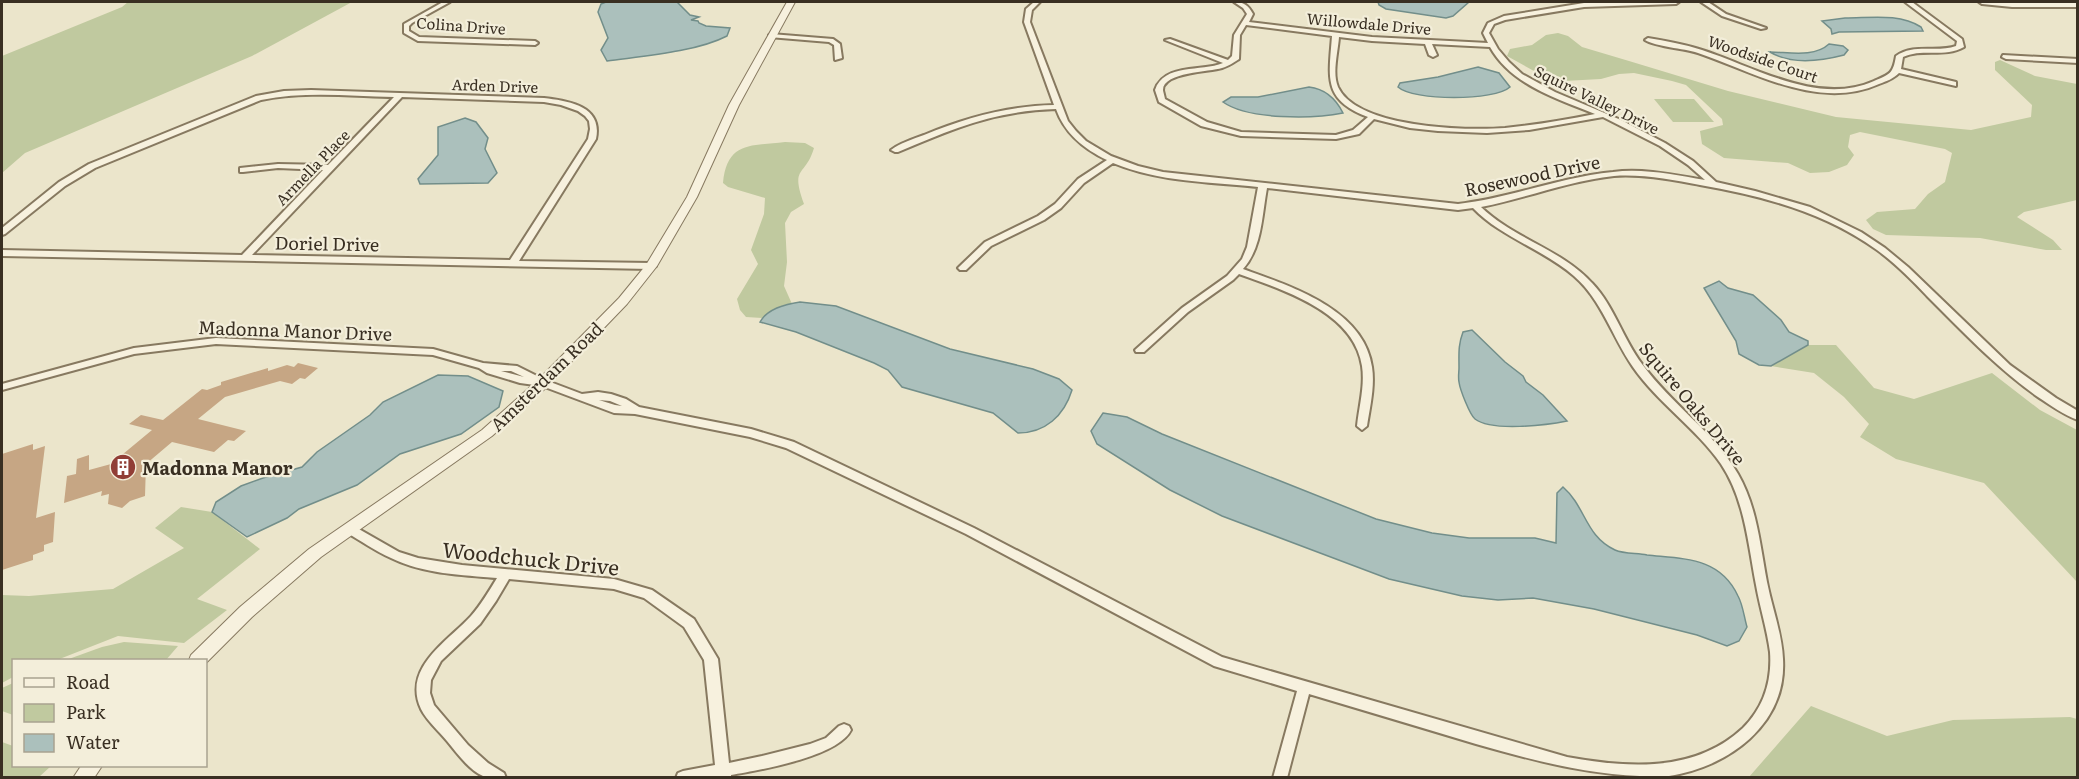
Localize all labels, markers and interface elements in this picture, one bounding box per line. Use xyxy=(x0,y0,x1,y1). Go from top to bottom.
street label: Willowdale Drive xyxy=(1306,6,1432,40)
street label: Colina Drive xyxy=(416,10,507,40)
street label: Woodside Court xyxy=(1705,28,1821,88)
street label: Squire Valley Drive xyxy=(1531,59,1664,139)
street label: Arden Drive xyxy=(451,72,539,98)
street label: Armella Place xyxy=(270,124,355,210)
street label: Rosewood Drive xyxy=(1462,147,1602,203)
street label: Doriel Drive xyxy=(274,229,380,257)
street label: Madonna Manor Drive xyxy=(197,313,393,347)
street label: Amsterdam Road xyxy=(483,315,609,437)
street label: Squire Oaks Drive xyxy=(1633,336,1753,470)
building icon: Madonna Manor xyxy=(108,452,138,482)
place label: Madonna Manor xyxy=(142,454,293,481)
street label: Woodchuck Drive xyxy=(441,532,621,582)
legend xyxy=(12,659,207,767)
text: Road xyxy=(66,668,110,695)
text: Park xyxy=(66,698,107,725)
text: Water xyxy=(66,728,120,755)

